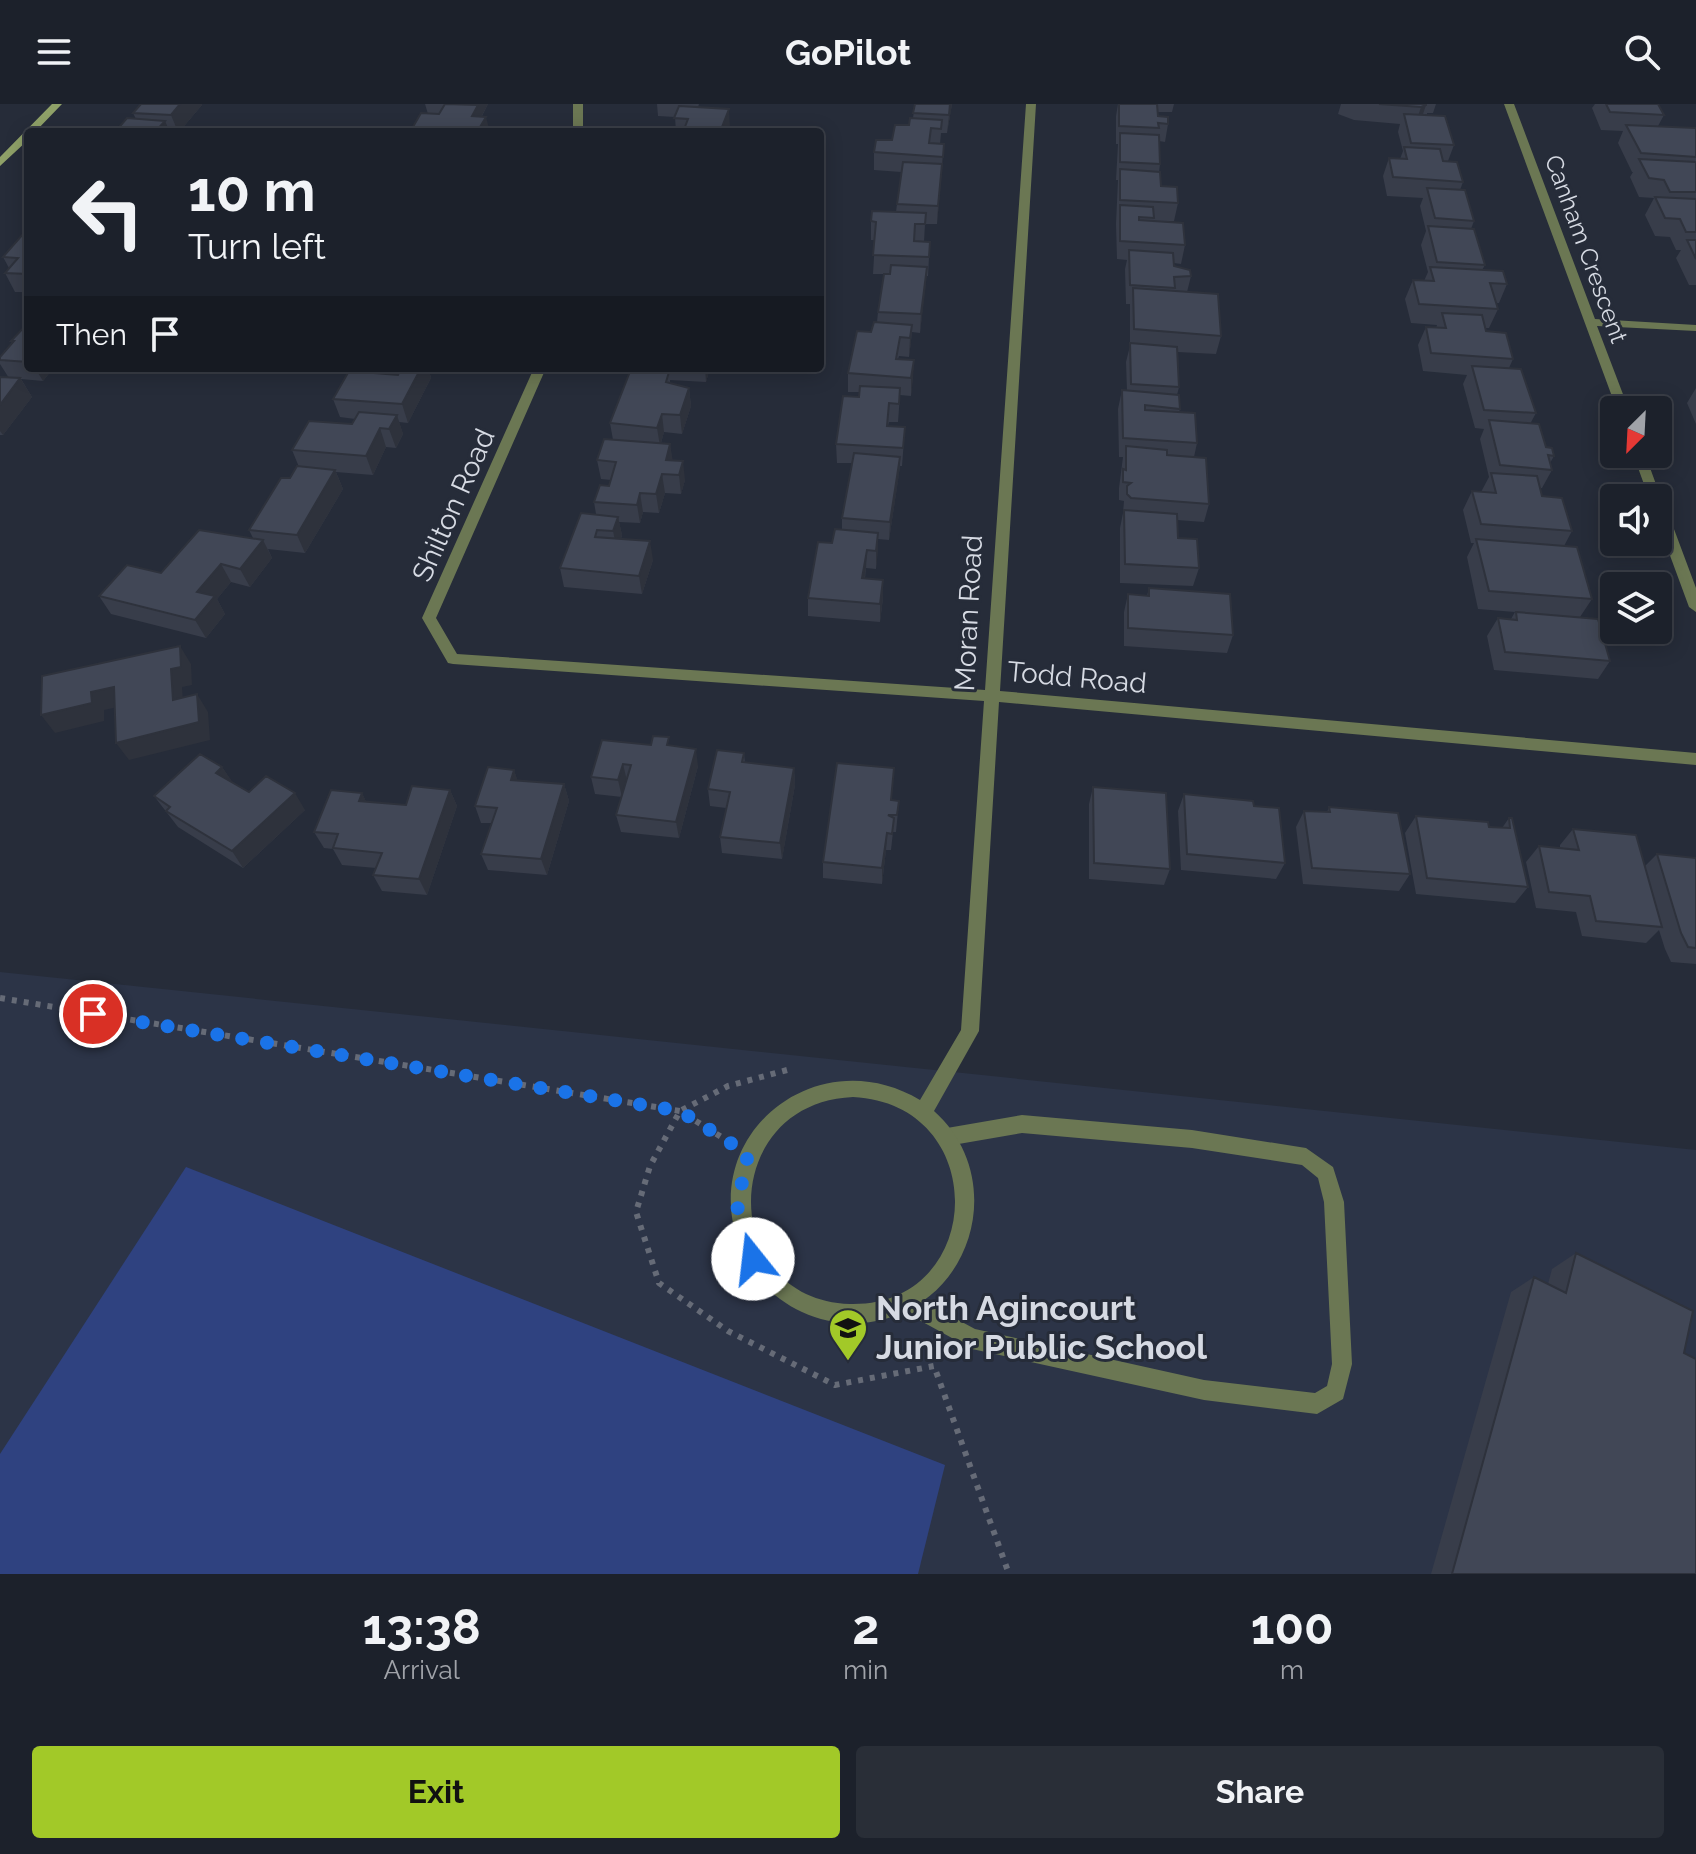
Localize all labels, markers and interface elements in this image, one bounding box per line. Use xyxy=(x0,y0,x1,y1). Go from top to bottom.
icon: menu xyxy=(32,30,76,74)
icon: search xyxy=(1620,30,1664,74)
text: GoPilot xyxy=(785,31,911,73)
street label: Canham Crescent xyxy=(1539,151,1634,347)
text: 10 m xyxy=(188,158,316,224)
icon: left xyxy=(56,160,160,264)
text: Turn left xyxy=(188,225,326,267)
icon: arrive xyxy=(143,312,187,356)
text: Then xyxy=(56,317,127,352)
north arrow xyxy=(1600,396,1672,468)
map controls xyxy=(1600,396,1672,644)
street label: Shilton Road xyxy=(405,424,502,587)
button: sound xyxy=(1600,484,1672,556)
street label: Moran Road xyxy=(948,534,989,692)
button: layers xyxy=(1600,572,1672,644)
street label: Todd Road xyxy=(1006,655,1148,700)
pin xyxy=(59,980,127,1048)
icon: arrive xyxy=(71,992,115,1036)
position arrow xyxy=(711,1217,795,1301)
place label: North Agincourt Junior Public School xyxy=(876,1288,1207,1367)
school or university icon: North Agincourt Junior Public School xyxy=(827,1307,869,1362)
text: 13:38 xyxy=(363,1599,481,1655)
text: 2 xyxy=(852,1599,879,1655)
text: 100 xyxy=(1251,1599,1333,1655)
text: Arrival xyxy=(384,1655,460,1685)
text: min xyxy=(843,1655,888,1685)
text: m xyxy=(1280,1655,1304,1685)
button: Exit xyxy=(32,1746,840,1838)
button: Share xyxy=(856,1746,1664,1838)

